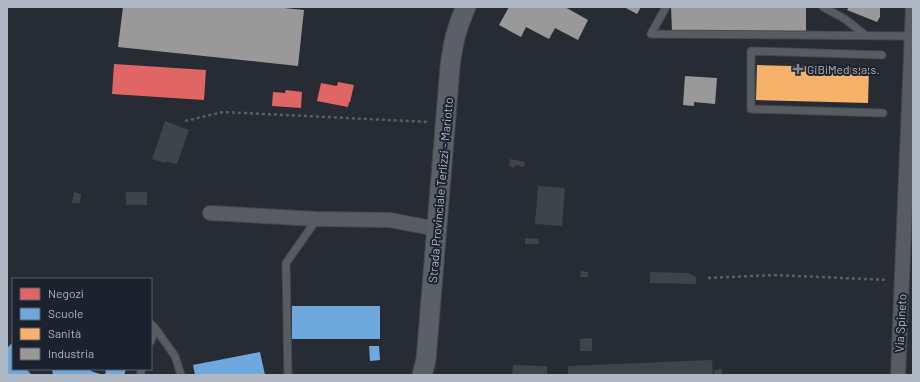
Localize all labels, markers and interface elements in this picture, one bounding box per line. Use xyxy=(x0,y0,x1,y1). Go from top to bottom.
place label: GiBiMed s.a.s. xyxy=(807,62,880,76)
marker: GiBiMed s.a.s. xyxy=(792,63,804,75)
street label: Strada Provinciale Terlizzi - Mariotto xyxy=(425,97,455,283)
legend xyxy=(12,278,152,370)
text: Negozi xyxy=(48,286,84,300)
street label: Via Spineto xyxy=(891,293,909,353)
text: Scuole xyxy=(48,306,83,320)
text: Sanità xyxy=(48,326,81,340)
text: Industria xyxy=(48,346,94,360)

